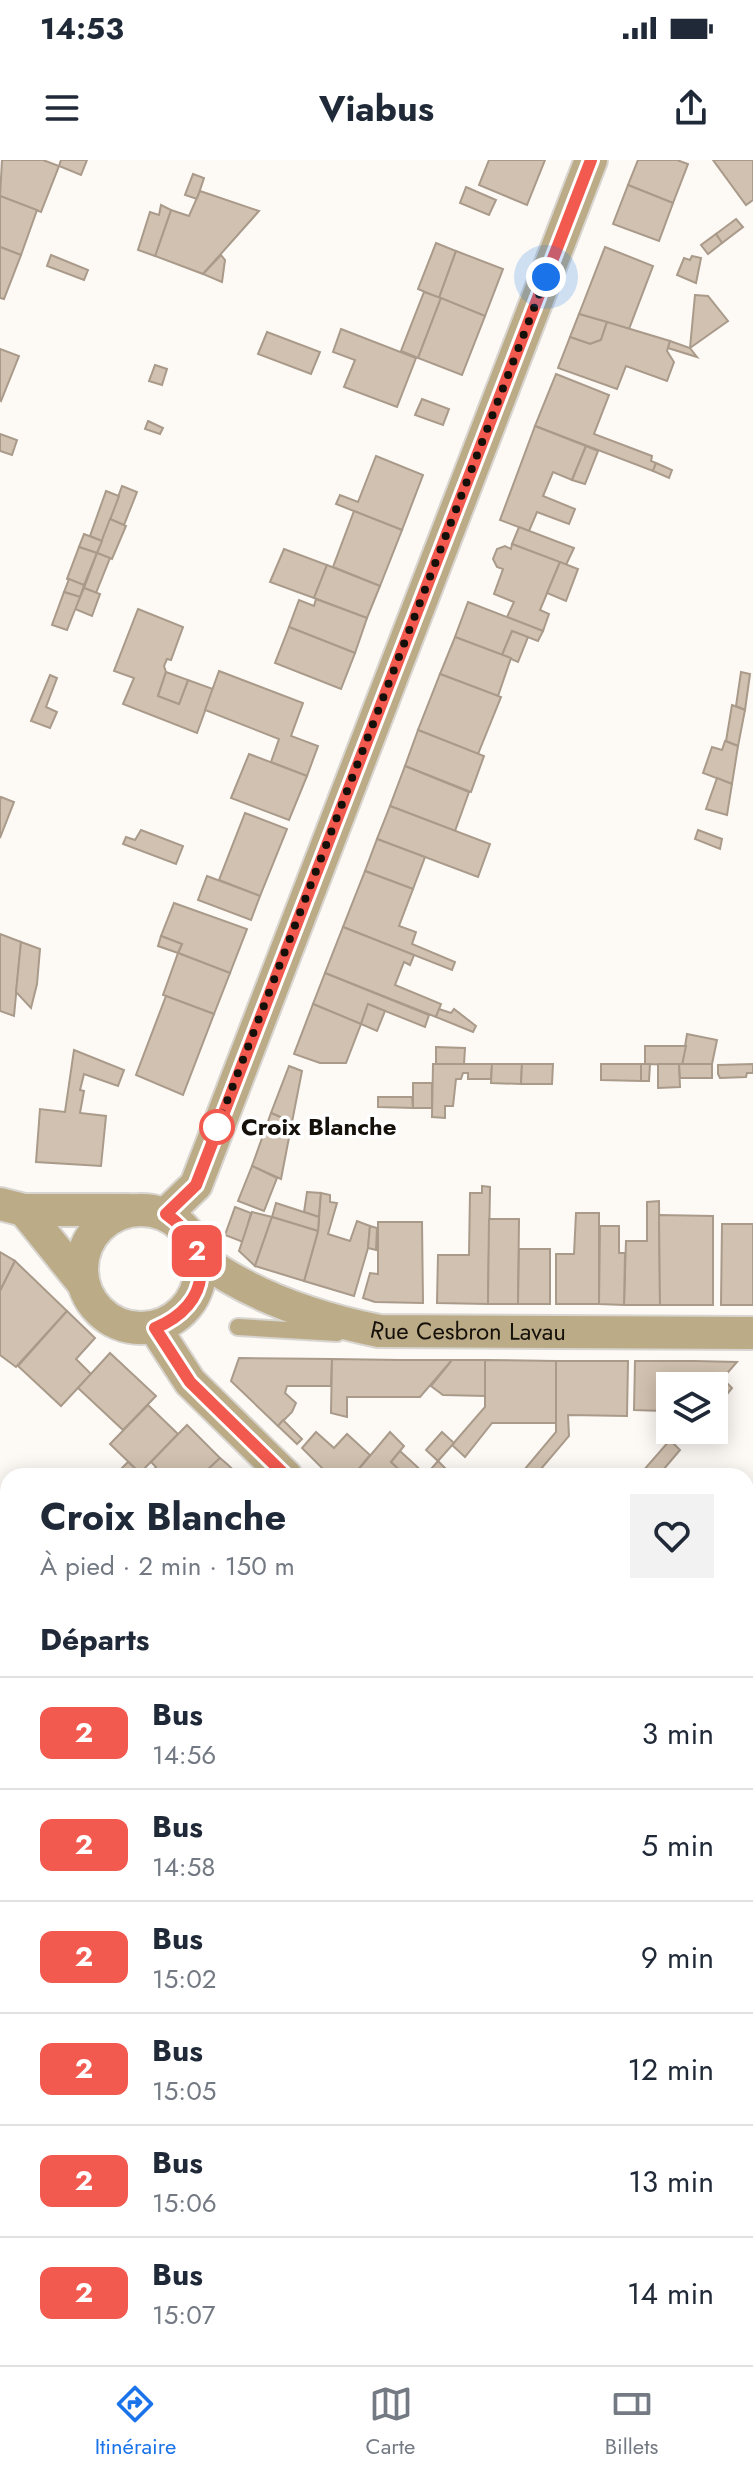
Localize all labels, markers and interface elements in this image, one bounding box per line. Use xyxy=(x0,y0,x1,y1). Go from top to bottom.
text: 14:53 xyxy=(40,7,124,50)
text: Viabus xyxy=(319,82,434,134)
icon: menu xyxy=(40,86,84,130)
icon: share xyxy=(669,86,713,130)
your location xyxy=(526,257,566,297)
place label: Croix Blanche xyxy=(241,1109,397,1144)
marker: Croix Blanche xyxy=(200,1110,234,1144)
line badge: 2 xyxy=(171,1225,223,1277)
text: 2 xyxy=(188,1230,206,1271)
street label: Rue Cesbron Lavau xyxy=(367,1312,566,1349)
map controls xyxy=(656,1372,728,1444)
button: layers xyxy=(656,1372,728,1444)
text: Croix Blanche xyxy=(40,1489,286,1544)
button: heart xyxy=(630,1494,714,1578)
text: À pied · 2 min · 150 m xyxy=(40,1547,295,1585)
text: Départs xyxy=(40,1618,149,1661)
text: Bus xyxy=(152,1693,203,1736)
text: 2 xyxy=(75,1712,93,1753)
text: 3 min xyxy=(642,1712,714,1755)
text: 14:56 xyxy=(152,1736,216,1774)
text: Bus xyxy=(152,1805,203,1848)
text: 2 xyxy=(75,1824,93,1865)
text: 5 min xyxy=(641,1824,714,1867)
text: 14:58 xyxy=(152,1848,216,1886)
text: Bus xyxy=(152,1917,203,1960)
text: 2 xyxy=(75,1936,93,1977)
text: 9 min xyxy=(641,1936,714,1979)
text: 15:02 xyxy=(152,1960,217,1998)
text: Bus xyxy=(152,2029,203,2072)
text: 2 xyxy=(75,2048,93,2089)
text: 12 min xyxy=(627,2048,714,2091)
text: 15:05 xyxy=(152,2072,216,2110)
text: Bus xyxy=(152,2141,203,2184)
text: 2 xyxy=(75,2160,93,2201)
text: 13 min xyxy=(628,2160,714,2203)
text: 15:06 xyxy=(152,2184,217,2222)
text: Bus xyxy=(152,2253,203,2296)
text: 2 xyxy=(75,2272,93,2313)
text: 14 min xyxy=(627,2272,714,2315)
text: 15:07 xyxy=(152,2296,215,2334)
tab: Itinéraire xyxy=(95,2382,176,2462)
tab: Carte xyxy=(366,2382,415,2462)
tab: Billets xyxy=(605,2382,658,2462)

